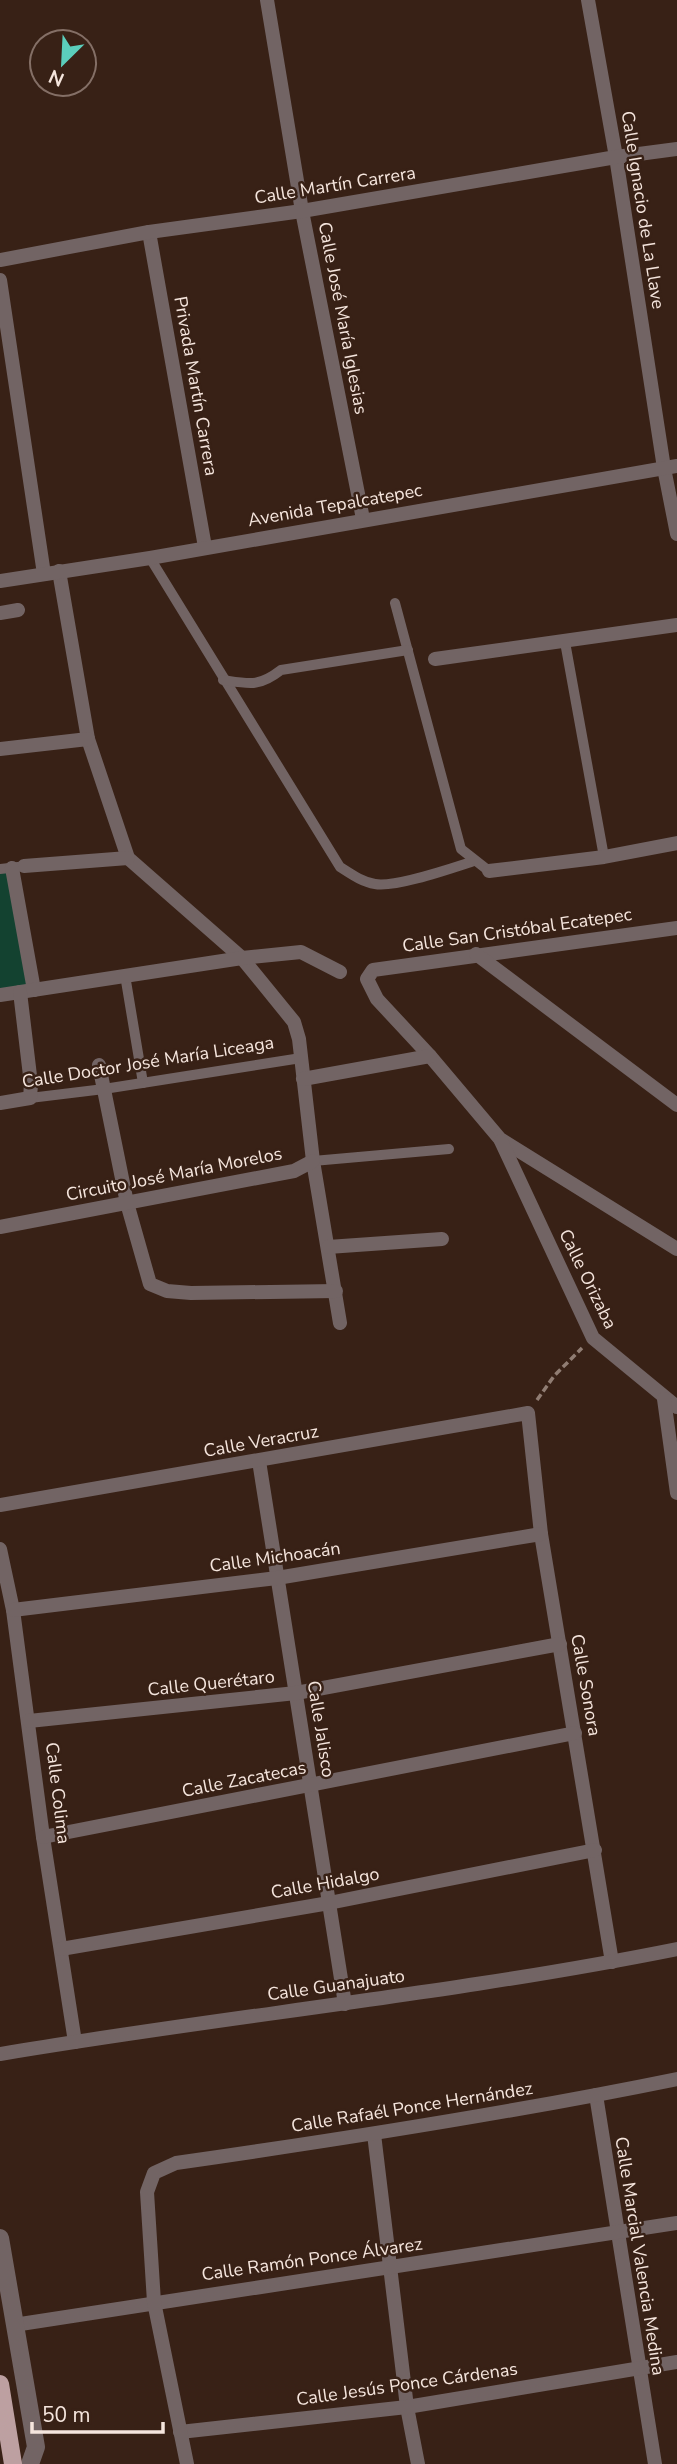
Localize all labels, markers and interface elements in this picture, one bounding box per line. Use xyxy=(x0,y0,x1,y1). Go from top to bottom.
north arrow xyxy=(28,28,98,98)
text: N xyxy=(45,63,68,92)
street label: Calle Ignacio de La Llave xyxy=(615,109,671,311)
street label: Calle Martín Carrera xyxy=(253,160,417,210)
street label: Calle José María Iglesias xyxy=(313,220,373,416)
street label: Privada Martín Carrera xyxy=(168,294,224,478)
street label: Avenida Tepalcatepec xyxy=(246,478,424,532)
street label: Calle San Cristóbal Ecatepec xyxy=(401,902,633,958)
street label: Calle Doctor José María Liceaga xyxy=(20,1030,276,1094)
street label: Circuito José María Morelos xyxy=(64,1141,284,1207)
street label: Calle Orizaba xyxy=(553,1225,623,1333)
street label: Calle Veracruz xyxy=(202,1419,320,1463)
street label: Calle Michoacán xyxy=(208,1536,342,1578)
street label: Calle Sonora xyxy=(565,1632,607,1738)
street label: Calle Querétaro xyxy=(146,1664,276,1702)
street label: Calle Jalisco xyxy=(301,1679,341,1779)
street label: Calle Colima xyxy=(40,1741,76,1845)
street label: Calle Zacatecas xyxy=(180,1755,308,1803)
street label: Calle Hidalgo xyxy=(269,1862,381,1904)
street label: Calle Guanajuato xyxy=(266,1963,406,2007)
street label: Calle Rafaél Ponce Hernández xyxy=(289,2076,535,2138)
street label: Calle Marcial Valencia Medina xyxy=(609,2135,671,2377)
street label: Calle Ramón Ponce Álvarez xyxy=(200,2232,424,2286)
street label: Calle Jesús Ponce Cárdenas xyxy=(295,2357,519,2411)
scale bar xyxy=(32,2390,163,2434)
text: 50 m xyxy=(42,2401,91,2429)

